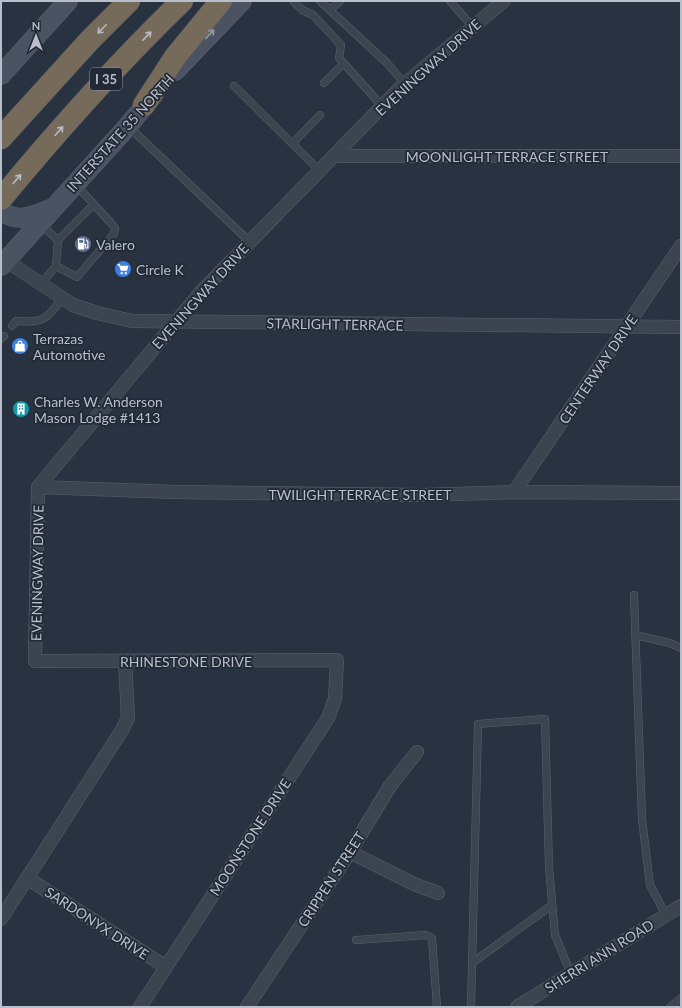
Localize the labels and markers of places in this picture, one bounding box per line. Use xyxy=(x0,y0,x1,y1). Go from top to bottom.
fuel station icon: Valero xyxy=(73,234,93,254)
place label: Valero xyxy=(96,236,135,253)
supermarket icon: Circle K xyxy=(113,259,133,279)
place label: Circle K xyxy=(136,261,184,278)
place label: Terrazas Automotive xyxy=(33,330,105,363)
shop icon: Terrazas Automotive xyxy=(10,336,30,356)
place label: Charles W. Anderson Mason Lodge #1413 xyxy=(34,393,163,426)
building icon: Charles W. Anderson Mason Lodge #1413 xyxy=(11,399,31,419)

